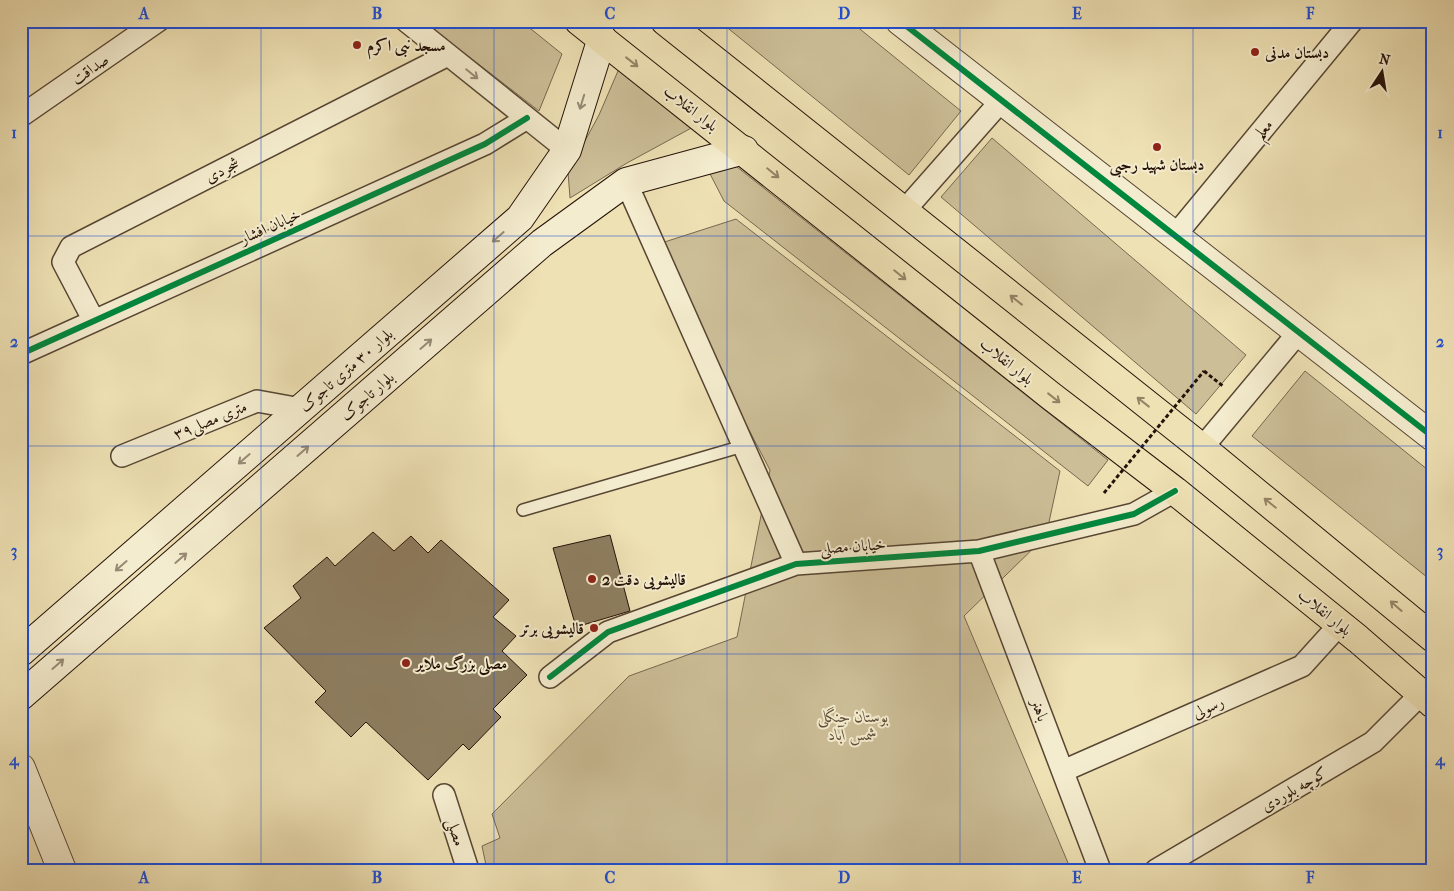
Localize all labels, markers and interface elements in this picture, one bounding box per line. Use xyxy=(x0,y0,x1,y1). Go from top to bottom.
text: A xyxy=(138,4,150,23)
text: B xyxy=(372,4,382,23)
text: C xyxy=(605,4,616,23)
text: D xyxy=(838,4,850,23)
text: E xyxy=(1072,4,1082,23)
text: F xyxy=(1305,4,1315,23)
place label: مسجد نبی اکرم xyxy=(367,36,446,60)
marker: مسجد نبی اکرم xyxy=(351,39,363,51)
place label: دبستان مدنی xyxy=(1264,43,1329,63)
marker: دبستان مدنی xyxy=(1249,46,1261,58)
north arrow xyxy=(1356,48,1406,98)
street label: صداقت xyxy=(68,49,112,89)
text: N xyxy=(1378,50,1392,69)
one-way arrow xyxy=(625,56,638,67)
one-way arrow xyxy=(465,68,478,79)
street label: بلوار انقلاب xyxy=(659,81,722,136)
one-way arrow xyxy=(577,93,587,109)
street label: معلم xyxy=(1249,115,1282,147)
text: 1 xyxy=(11,123,17,142)
text: 1 xyxy=(1437,123,1443,142)
marker: دبستان شهید رجبی xyxy=(1151,141,1163,153)
street label: شجردی xyxy=(202,153,243,188)
place label: دبستان شهید رجبی xyxy=(1110,155,1204,178)
one-way arrow xyxy=(766,168,779,179)
street label: خیابان افشار xyxy=(235,204,303,249)
one-way arrow xyxy=(492,232,505,243)
one-way arrow xyxy=(893,269,906,280)
one-way arrow xyxy=(1010,295,1023,306)
street label: بلوار ۳۰ متری تاجوک xyxy=(295,324,397,417)
text: 2 xyxy=(10,332,18,351)
text: 2 xyxy=(1436,332,1444,351)
street label: بلوار انقلاب xyxy=(976,333,1038,389)
one-way arrow xyxy=(419,339,432,350)
street label: بلوار تاجوک xyxy=(336,367,398,425)
one-way arrow xyxy=(1047,393,1060,404)
one-way arrow xyxy=(1137,396,1150,407)
street label: ۳۹متری مصلی xyxy=(170,397,250,445)
one-way arrow xyxy=(297,445,310,457)
one-way arrow xyxy=(237,453,250,465)
one-way arrow xyxy=(1264,498,1277,509)
street label: خیابان مصلی xyxy=(820,534,887,560)
text: 3 xyxy=(11,541,17,561)
text: 3 xyxy=(1437,541,1443,561)
one-way arrow xyxy=(174,552,187,563)
one-way arrow xyxy=(115,560,128,571)
place label: قالیشویی دقت 2 xyxy=(602,570,686,590)
marker: قالیشویی دقت 2 xyxy=(586,573,598,585)
street label: بلوار انقلاب xyxy=(1294,584,1356,640)
one-way arrow xyxy=(1389,601,1402,612)
place label: قالیشویی برتر xyxy=(518,619,584,639)
marker: قالیشویی برتر xyxy=(588,622,600,634)
place label: مصلی بزرگ ملایر xyxy=(414,654,507,676)
marker: مصلی بزرگ ملایر xyxy=(400,657,412,669)
one-way arrow xyxy=(51,659,64,670)
street label: رسولی xyxy=(1189,692,1227,723)
street label: باهنر xyxy=(1026,694,1053,724)
park label: بوستان جنگلی شمس آباد xyxy=(817,706,889,746)
text: 4 xyxy=(8,750,20,770)
text: 4 xyxy=(1434,750,1446,770)
street label: کوچه بلوردی xyxy=(1258,762,1331,817)
street label: مصلی xyxy=(441,816,469,849)
text: A xyxy=(138,868,150,887)
text: B xyxy=(372,868,382,887)
text: C xyxy=(605,868,616,887)
text: D xyxy=(838,868,850,887)
text: E xyxy=(1072,868,1082,887)
text: F xyxy=(1305,868,1315,887)

